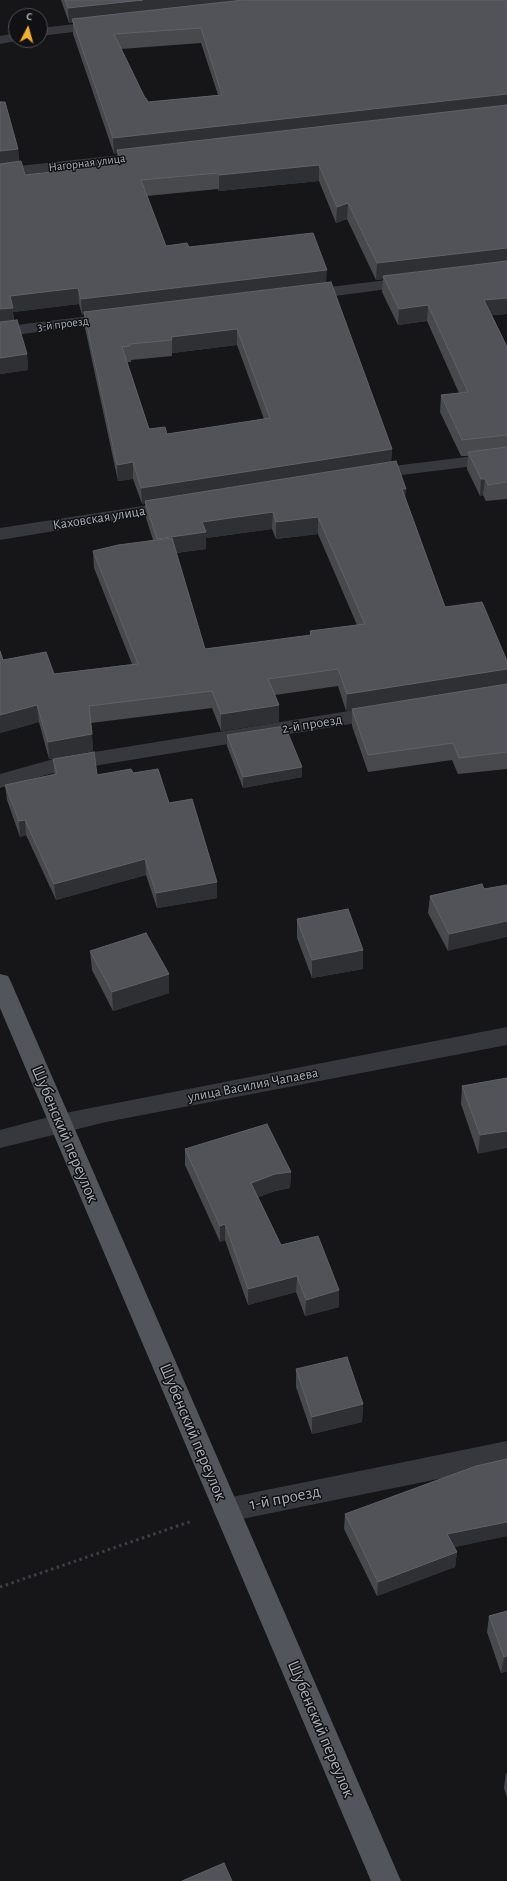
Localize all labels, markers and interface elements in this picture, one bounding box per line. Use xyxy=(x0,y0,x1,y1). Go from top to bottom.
north arrow xyxy=(8,8,48,48)
text: С xyxy=(26,11,33,22)
street label: Нагорная улица xyxy=(48,151,126,175)
street label: 3-й проезд xyxy=(37,314,89,334)
street label: Каховская улица xyxy=(51,502,147,534)
street label: 2-й проезд xyxy=(281,711,343,737)
street label: Шубенский переулок xyxy=(27,1062,103,1206)
street label: улица Василия Чапаева xyxy=(186,1064,320,1106)
street label: Шубенский переулок xyxy=(155,1360,231,1504)
street label: 1-й проезд xyxy=(248,1481,322,1515)
street label: Шубенский переулок xyxy=(283,1657,359,1801)

